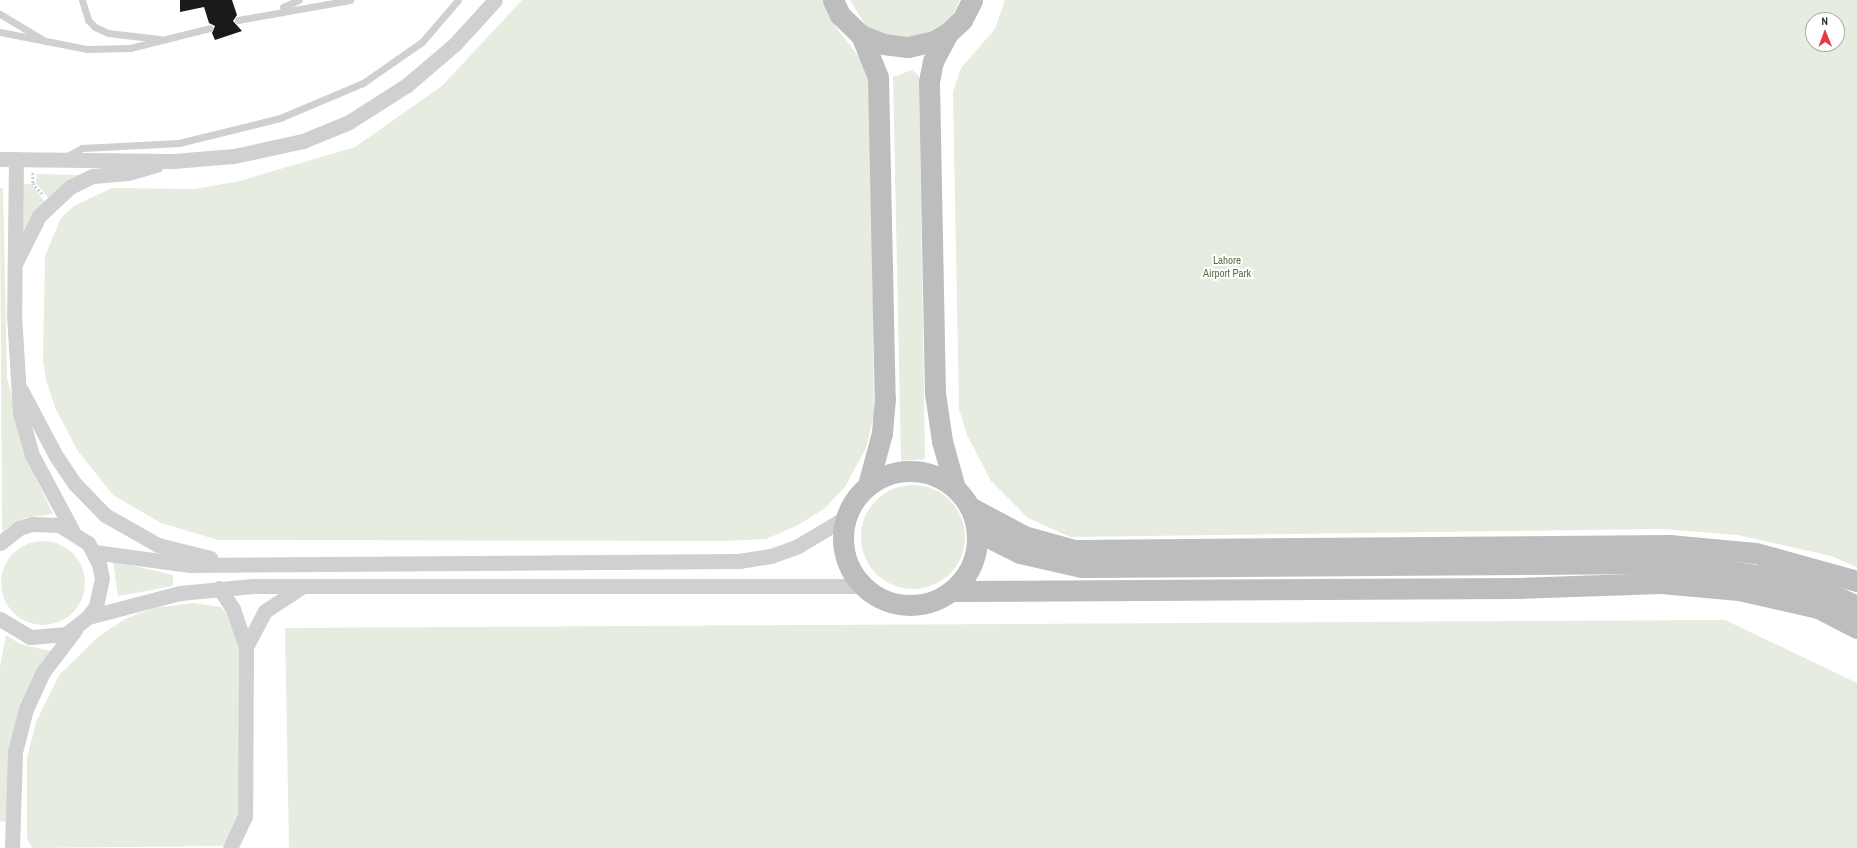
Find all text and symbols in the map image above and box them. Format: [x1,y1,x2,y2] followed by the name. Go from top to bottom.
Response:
[1805,12,1845,52] north arrow
[1821,14,1828,28] text: N
[1203,254,1251,280] park label: Lahore Airport Park

